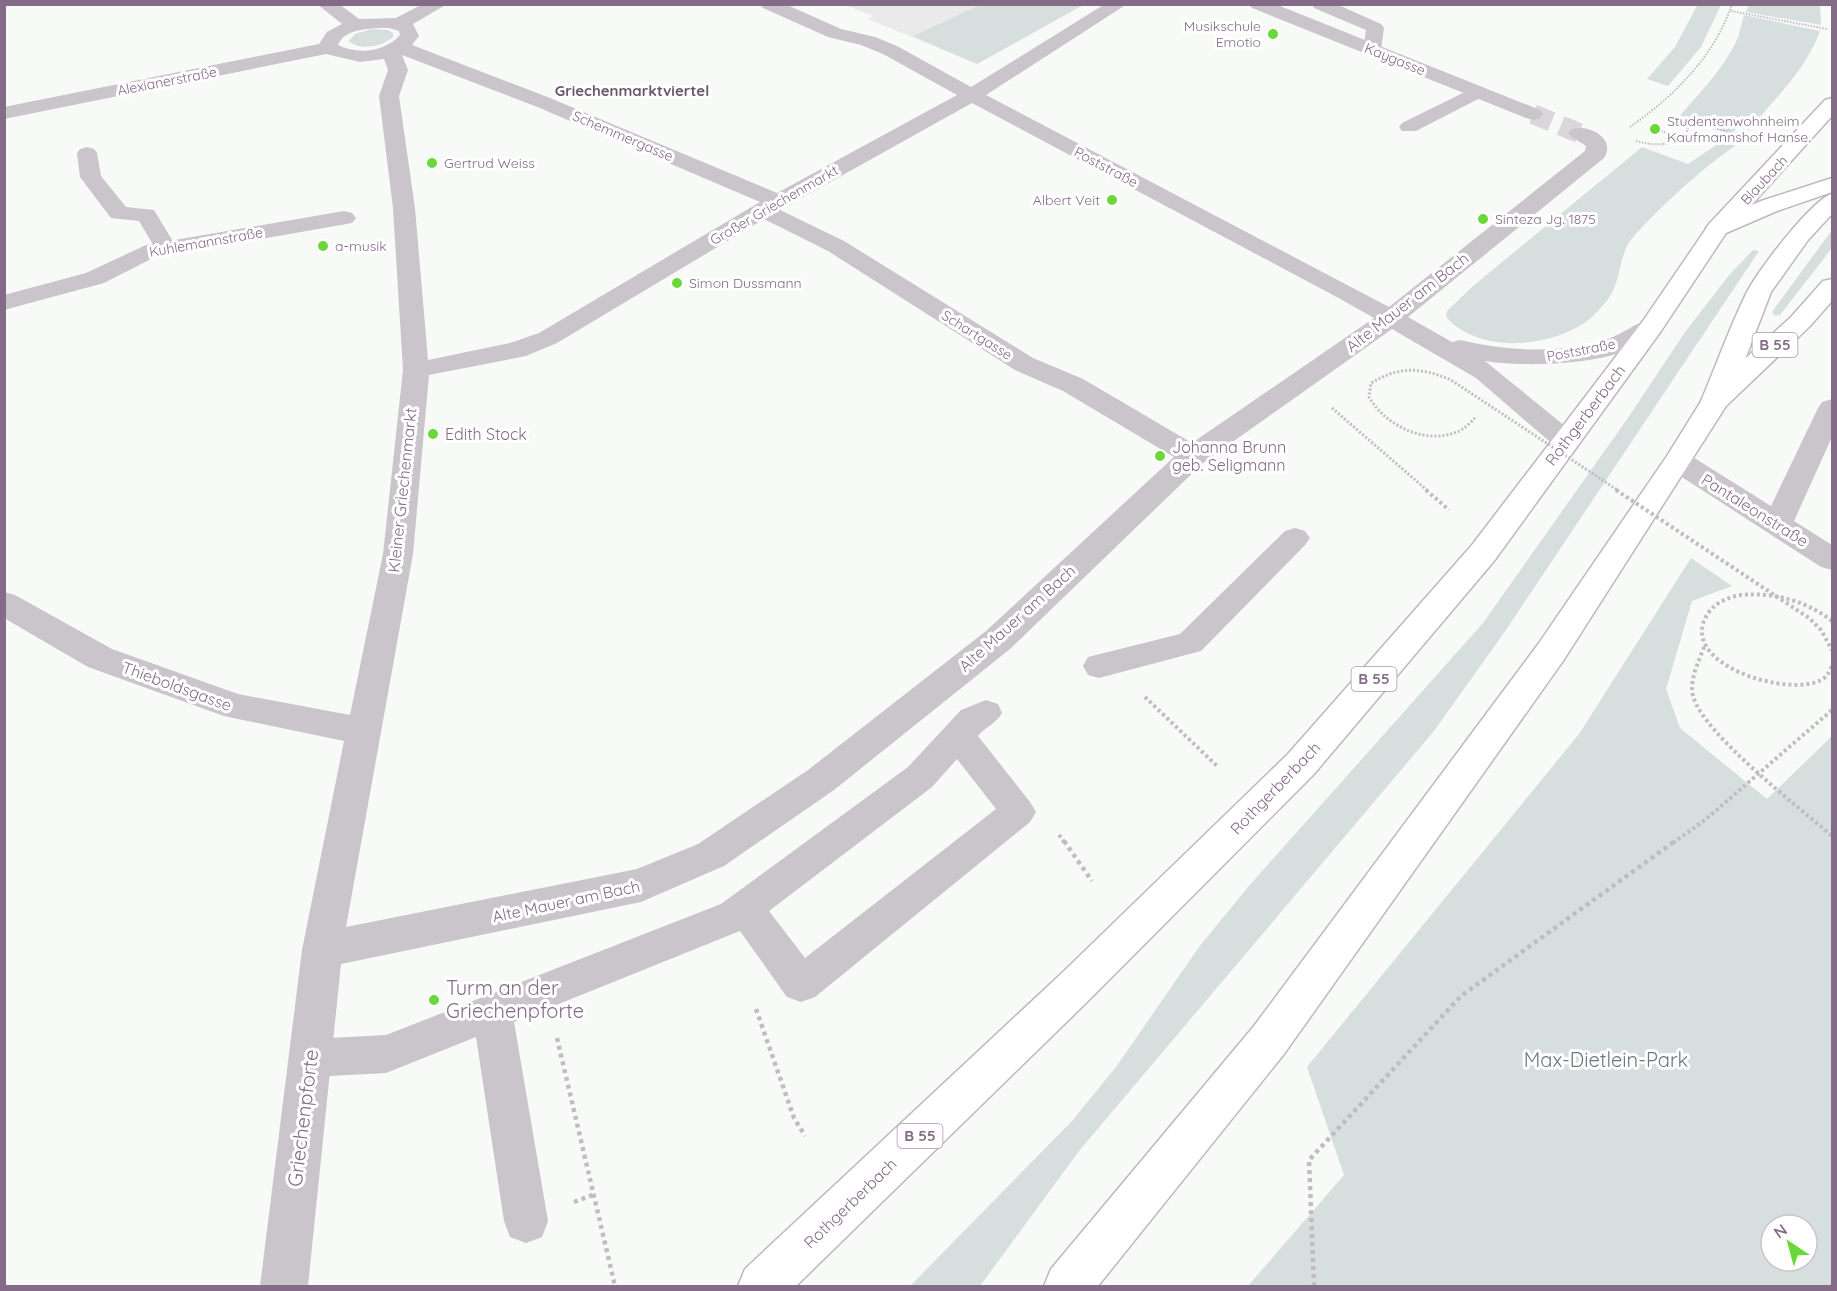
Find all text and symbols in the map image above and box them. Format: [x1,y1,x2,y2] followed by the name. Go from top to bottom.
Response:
[1184,17,1261,51] place label: Musikschule Emotio
[1266,27,1280,41] marker: Musikschule Emotio
[1362,39,1428,79] street label: Kaygasse
[116,63,218,99] street label: Alexianerstraße
[555,81,709,100] district label: Griechenmarktviertel
[570,107,676,165] street label: Schemmergasse
[1667,112,1811,146] place label: Studentenwohnheim Kaufmannshof Hanse.
[1648,122,1662,136] marker: Studentenwohnheim Kaufmannshof Hanse.
[1071,143,1141,191] street label: Poststraße
[1737,152,1791,208] street label: Blaubach
[444,154,535,172] place label: Gertrud Weiss
[425,156,439,170] marker: Gertrud Weiss
[707,161,841,249] street label: Großer Griechenmarkt
[1033,191,1100,209] place label: Albert Veit
[1105,193,1119,207] marker: Albert Veit
[1495,210,1596,228] place label: Sinteza Jg. 1875
[1476,212,1490,226] marker: Sinteza Jg. 1875
[148,223,264,261] street label: Kuhlemannstraße
[335,237,387,255] place label: a-musik
[316,239,330,253] marker: a-musik
[1342,248,1472,356] street label: Alte Mauer am Bach
[689,274,802,292] place label: Simon Dussmann
[670,276,684,290] marker: Simon Dussmann
[938,306,1016,364] street label: Schartgasse
[1752,333,1798,357] road number: B 55
[1545,335,1617,365] street label: Poststraße
[1540,361,1630,469] street label: Rothgerberbach
[383,407,421,573] street label: Kleiner Griechenmarkt
[445,424,527,444] place label: Edith Stock
[426,427,440,441] marker: Edith Stock
[1172,437,1286,475] place label: Johanna Brunn geb. Seligmann
[1153,449,1167,463] marker: Johanna Brunn geb. Seligmann
[1698,469,1812,551] street label: Pantaleonstraße
[954,560,1080,676] street label: Alte Mauer am Bach
[120,657,234,715] street label: Thieboldsgasse
[1352,667,1396,691] road number: B 55
[1226,737,1324,839] street label: Rothgerberbach
[490,876,642,926] street label: Alte Mauer am Bach
[446,975,584,1023] place label: Turm an der Griechenpforte
[427,993,441,1007] marker: Turm an der Griechenpforte
[1524,1047,1688,1072] park label: Max-Dietlein-Park
[282,1048,323,1188] street label: Griechenpforte
[898,1124,942,1148] road number: B 55
[799,1154,901,1252] street label: Rothgerberbach
[1759,1213,1819,1273] north arrow
[1770,1219,1791,1242] text: N

